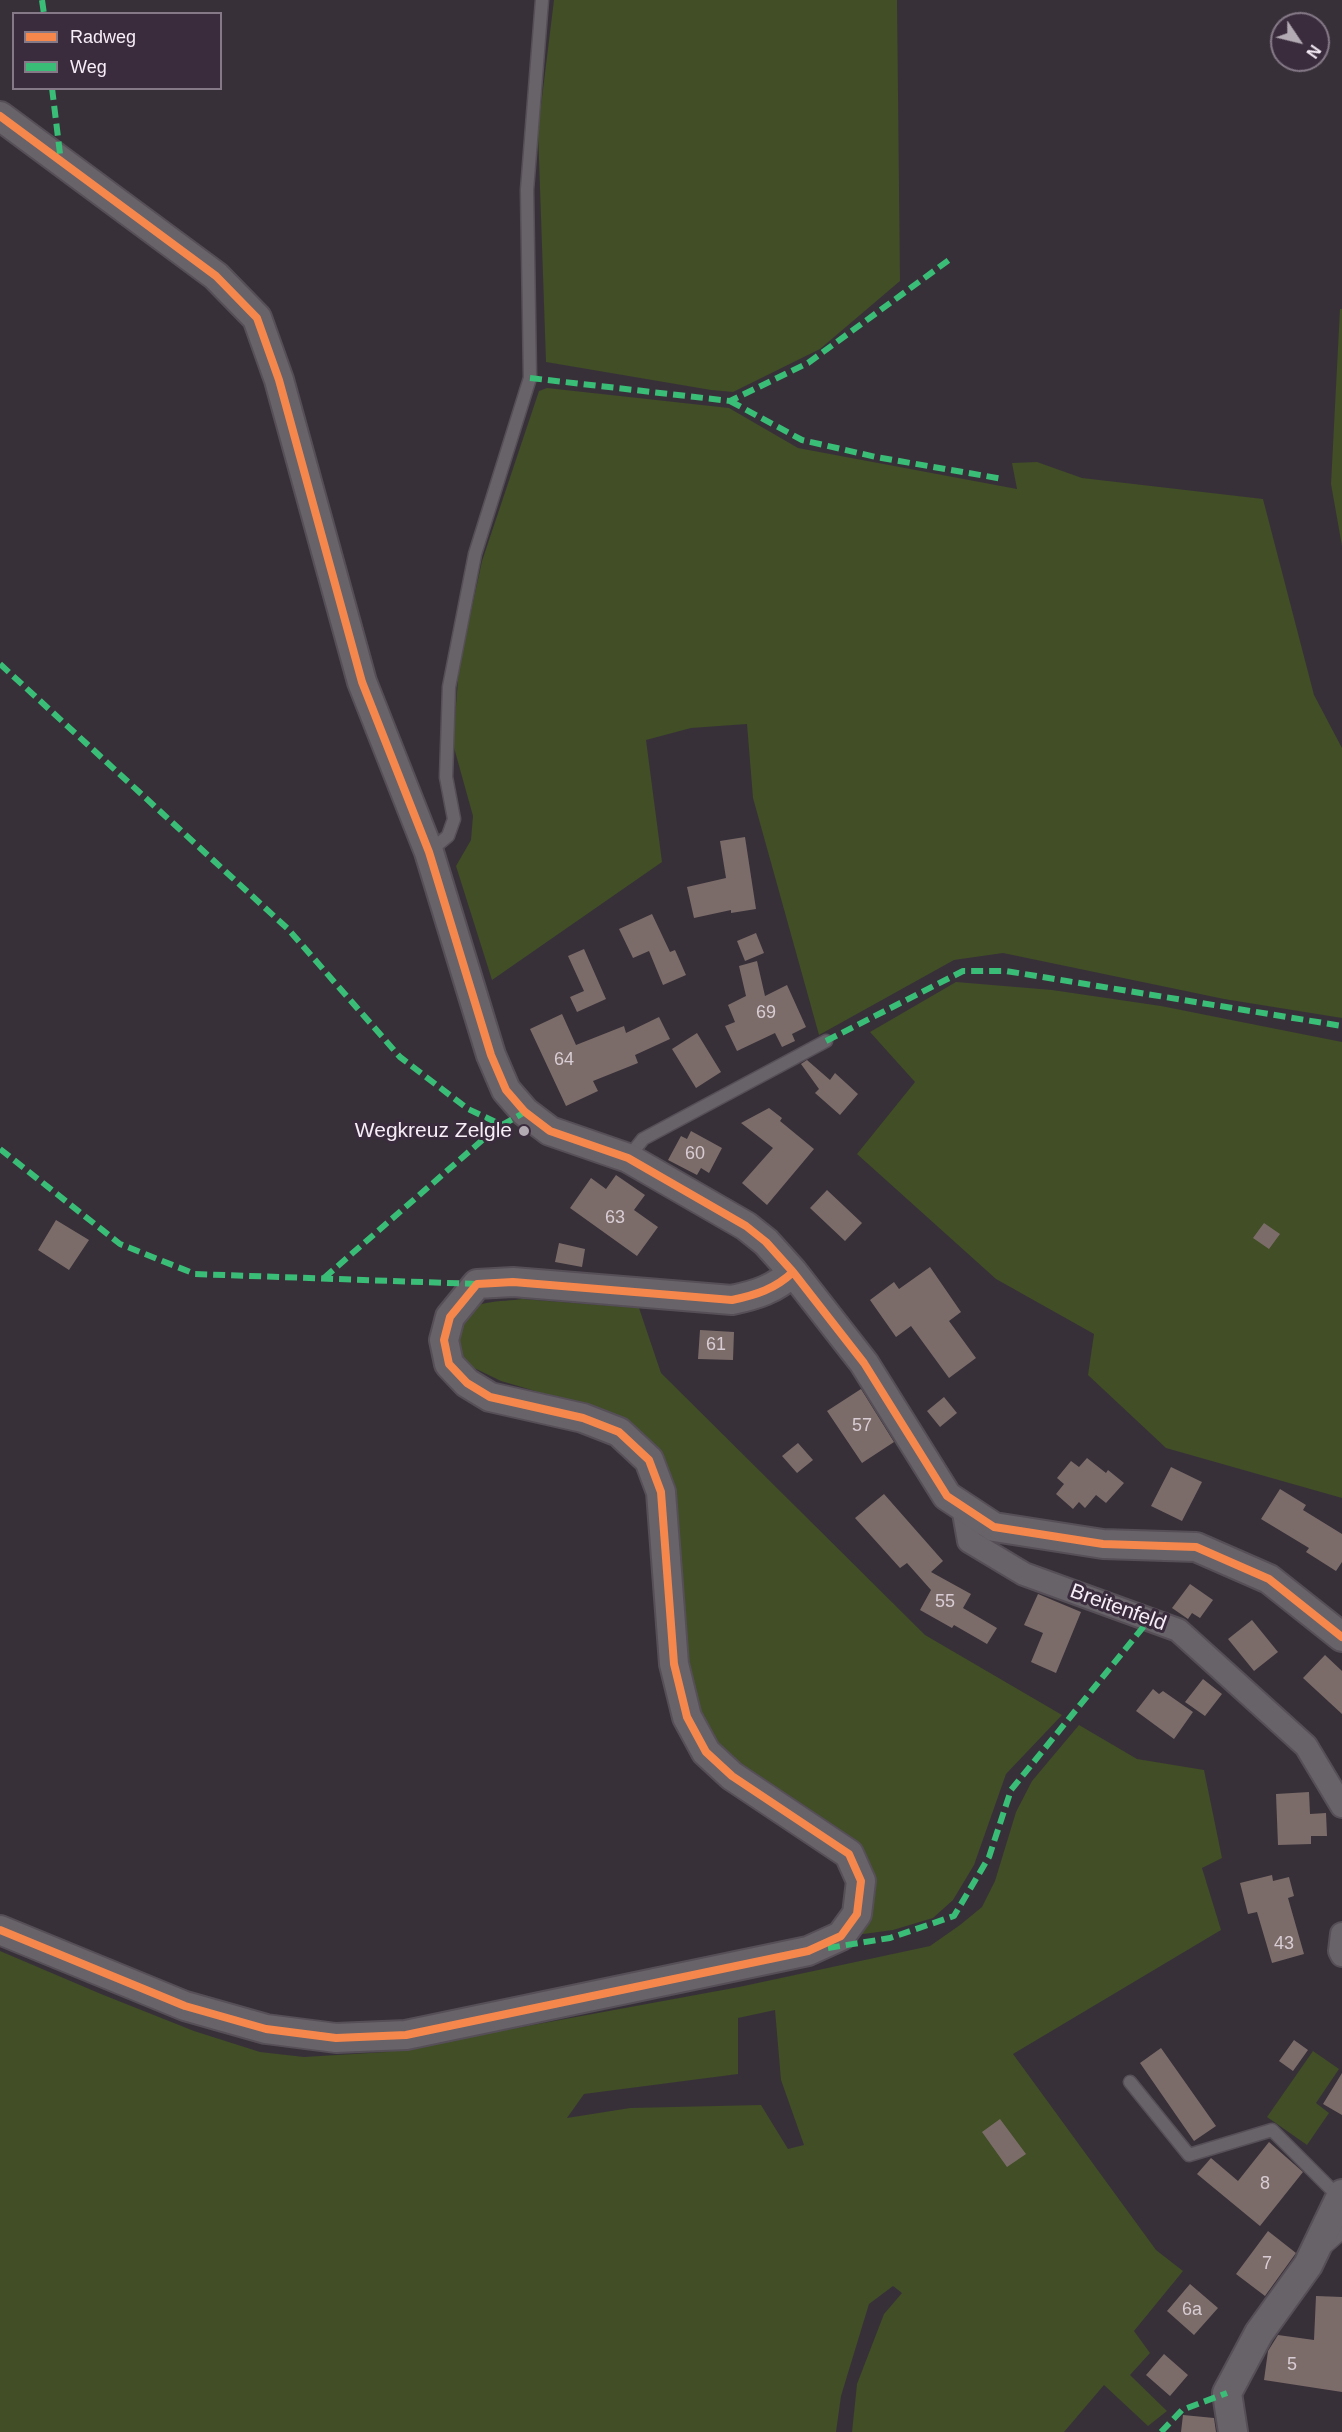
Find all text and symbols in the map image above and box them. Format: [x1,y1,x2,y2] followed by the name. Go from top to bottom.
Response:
[12,12,222,90] legend
[1270,12,1330,72] north arrow
[70,27,136,47] text: Radweg
[1303,42,1324,61] text: N
[70,57,107,77] text: Weg
[756,1002,776,1024] house number: 69
[554,1049,574,1071] house number: 64
[355,1118,512,1144] place label: Wegkreuz Zelgle
[517,1124,531,1138] marker: Wegkreuz Zelgle
[685,1143,705,1165] house number: 60
[605,1207,625,1229] house number: 63
[706,1334,726,1356] house number: 61
[852,1415,872,1437] house number: 57
[1067,1579,1169,1637] street label: Breitenfeld
[935,1591,955,1613] house number: 55
[1274,1933,1294,1955] house number: 43
[1260,2173,1270,2195] house number: 8
[1262,2253,1272,2275] house number: 7
[1182,2299,1202,2321] house number: 6a
[1287,2354,1297,2376] house number: 5

